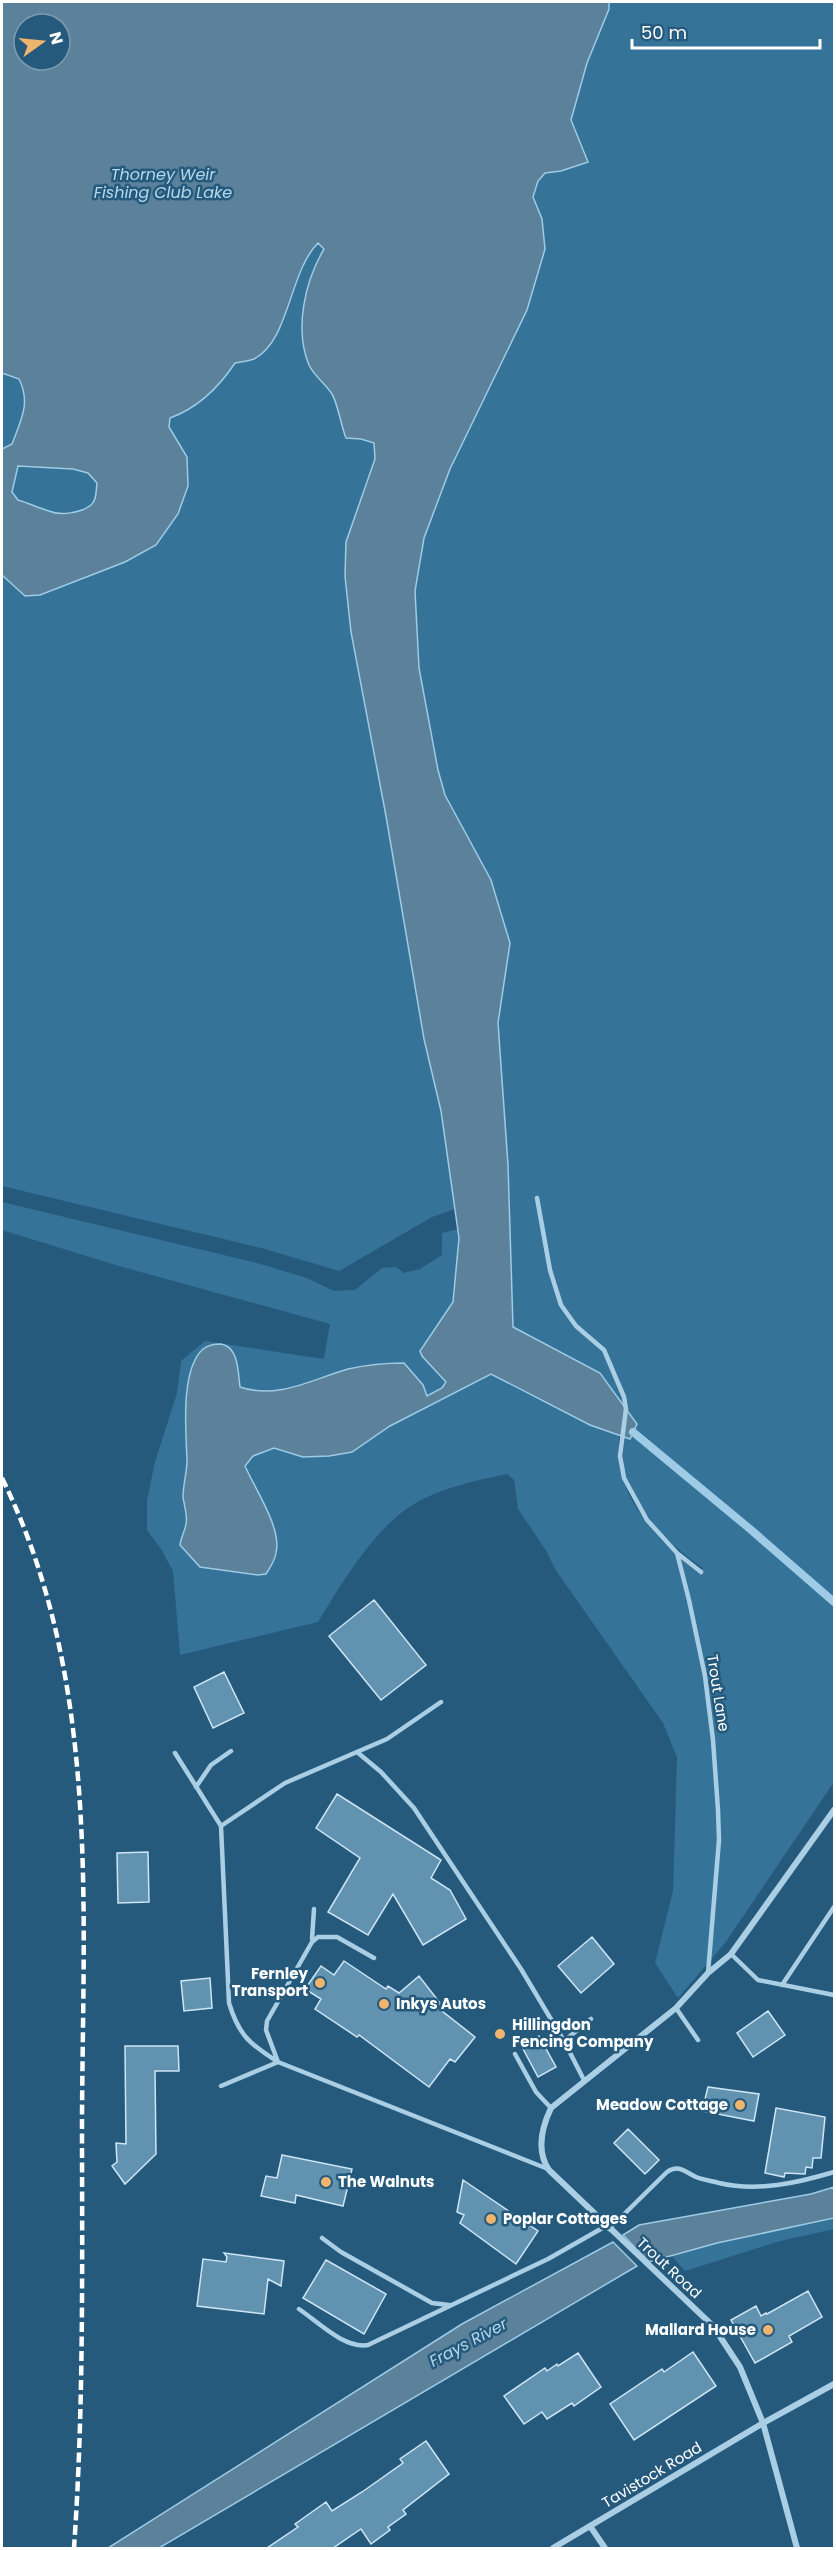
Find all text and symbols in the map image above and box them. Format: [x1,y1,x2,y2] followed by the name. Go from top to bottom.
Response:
[12,12,72,72] north arrow
[632,12,820,50] scale bar
[641,20,687,45] text: 50 m
[43,29,69,47] text: N
[94,163,232,204] water label: Thorney Weir Fishing Club Lake
[702,1653,735,1733] street label: Trout Lane
[232,1963,309,2001] place label: Fernley Transport
[313,1976,327,1990] marker: Fernley Transport
[396,1993,486,2014] place label: Inkys Autos
[377,1997,391,2011] marker: Inkys Autos
[512,2014,654,2052] place label: Hillingdon Fencing Company
[493,2027,507,2041] marker: Hillingdon Fencing Company
[596,2094,728,2115] place label: Meadow Cottage
[733,2098,747,2112] marker: Meadow Cottage
[338,2171,434,2192] place label: The Walnuts
[319,2175,333,2189] marker: The Walnuts
[503,2208,627,2229] place label: Poplar Cottages
[484,2212,498,2226] marker: Poplar Cottages
[632,2232,706,2303] street label: Trout Road
[425,2312,512,2373] water label: Frays River
[645,2319,756,2340] place label: Mallard House
[761,2323,775,2337] marker: Mallard House
[598,2436,706,2513] street label: Tavistock Road

